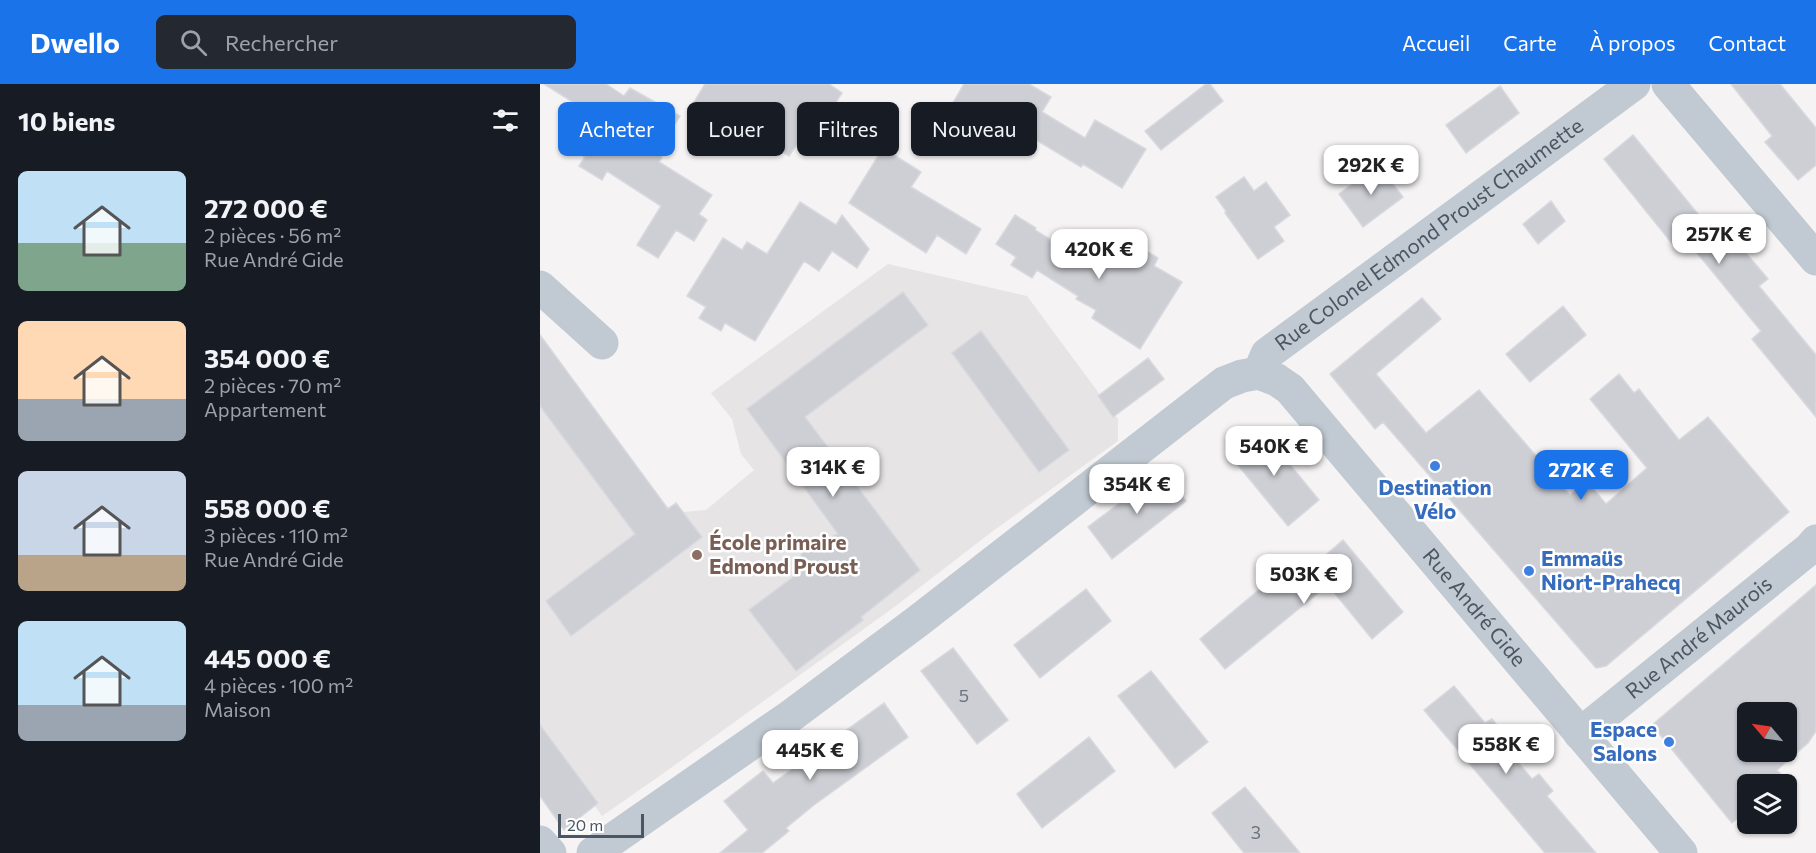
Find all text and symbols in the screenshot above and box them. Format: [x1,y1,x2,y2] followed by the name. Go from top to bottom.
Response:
[156,15,576,69] search box
[30,25,120,59] text: Dwello
[177,26,210,59] icon: search
[225,29,338,56] text: Rechercher
[1402,30,1470,55] text: Accueil
[1503,30,1557,55] text: Carte
[1590,30,1675,55] text: À propos
[1708,30,1786,55] text: Contact
[558,102,675,156] chip: Acheter
[687,102,785,156] chip: Louer
[797,102,899,156] chip: Filtres
[911,102,1037,156] chip: Nouveau
[489,104,522,137] icon: filters
[18,105,116,136] text: 10 biens
[1269,112,1587,355] street label: Rue Colonel Edmond Proust Chaumette
[1322,145,1420,196] pin: 292K €
[1338,152,1404,176] text: 292K €
[204,192,328,223] text: 272 000 €
[66,195,138,267] icon: home
[1670,214,1768,265] pin: 257K €
[1686,221,1752,245] text: 257K €
[204,223,341,247] text: 2 pièces · 56 m²
[1050,229,1148,280] pin: 420K €
[1065,236,1133,260] text: 420K €
[204,247,344,271] text: Rue André Gide
[204,342,330,373] text: 354 000 €
[66,345,138,417] icon: home
[204,373,341,397] text: 2 pièces · 70 m²
[204,397,326,421] text: Appartement
[1225,426,1323,477] pin: 540K €
[1239,433,1309,457] text: 540K €
[784,447,882,498] pin: 314K €
[1532,450,1630,501] pin: 272K €
[801,454,865,478] text: 314K €
[1548,457,1614,481] text: 272K €
[1428,459,1442,473] marker: Destination Vélo
[1088,464,1186,515] pin: 354K €
[1103,471,1171,495] text: 354K €
[1378,474,1492,523] place label: Destination Vélo
[204,492,330,523] text: 558 000 €
[66,495,138,567] icon: home
[204,523,348,547] text: 3 pièces · 110 m²
[709,529,858,578] place label: École primaire Edmond Proust
[1419,543,1532,671] street label: Rue André Gide
[1541,545,1681,594] place label: Emmaüs Niort-Prahecq
[204,547,344,571] text: Rue André Gide
[690,548,704,562] marker: École primaire Edmond Proust
[1255,554,1353,605] pin: 503K €
[1270,561,1338,585] text: 503K €
[1522,564,1536,578] marker: Emmaüs Niort-Prahecq
[1620,570,1776,703] street label: Rue André Maurois
[204,642,331,673] text: 445 000 €
[66,645,138,717] icon: home
[204,673,353,697] text: 4 pièces · 100 m²
[959,684,969,706] house number: 5
[204,697,271,721] text: Maison
[1737,702,1797,762] north arrow
[1737,702,1797,834] map controls
[1590,716,1657,765] place label: Espace Salons
[1457,724,1555,775] pin: 558K €
[761,730,859,781] pin: 445K €
[1472,731,1540,755] text: 558K €
[1662,735,1676,749] marker: Espace Salons
[776,737,844,761] text: 445K €
[1737,774,1797,834] button: layers
[558,811,644,838] scale bar
[567,815,603,834] text: 20 m
[1251,821,1261,843] house number: 3

